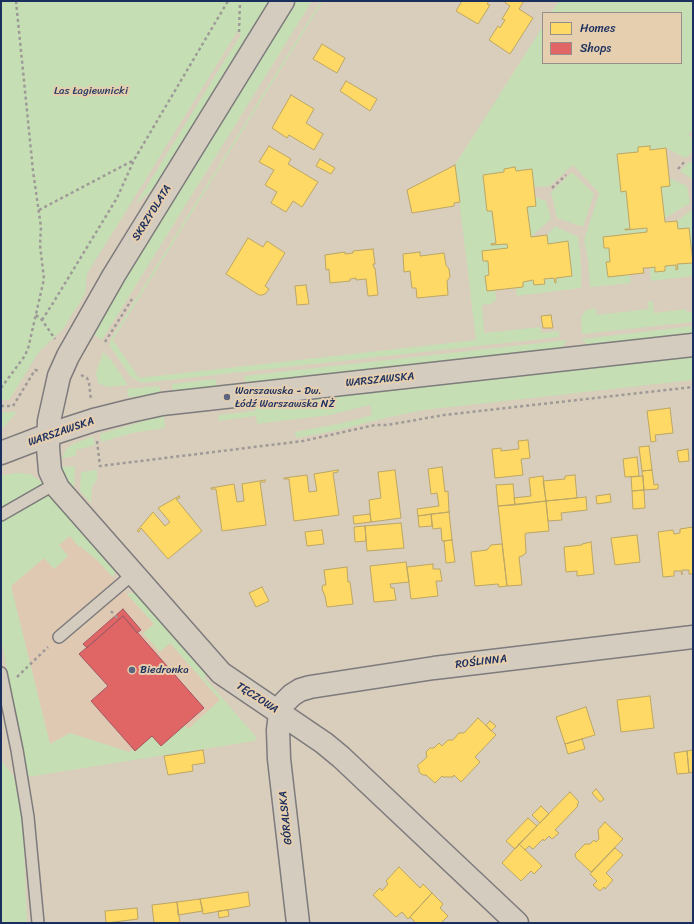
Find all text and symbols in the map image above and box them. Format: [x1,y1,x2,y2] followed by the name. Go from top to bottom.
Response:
[542,12,682,64] legend
[580,17,616,39] text: Homes
[580,37,611,59] text: Shops
[54,84,128,98] park label: Las Łagiewnicki
[130,183,174,243] street label: SKRZYDLATA
[345,370,415,390] street label: WARSZAWSKA
[235,384,335,410] place label: Warszawska - Dw. Łódź Warszawska NŻ
[222,392,232,402] marker: Warszawska - Dw. Łódź Warszawska NŻ
[26,415,96,449] street label: WARSZAWSKA
[455,652,507,672] street label: ROŚLINNA
[140,663,189,677] place label: Biedronka
[127,665,137,675] marker: Biedronka
[234,680,280,716] street label: TĘCZOWA
[277,791,295,845] street label: GÓRALSKA

